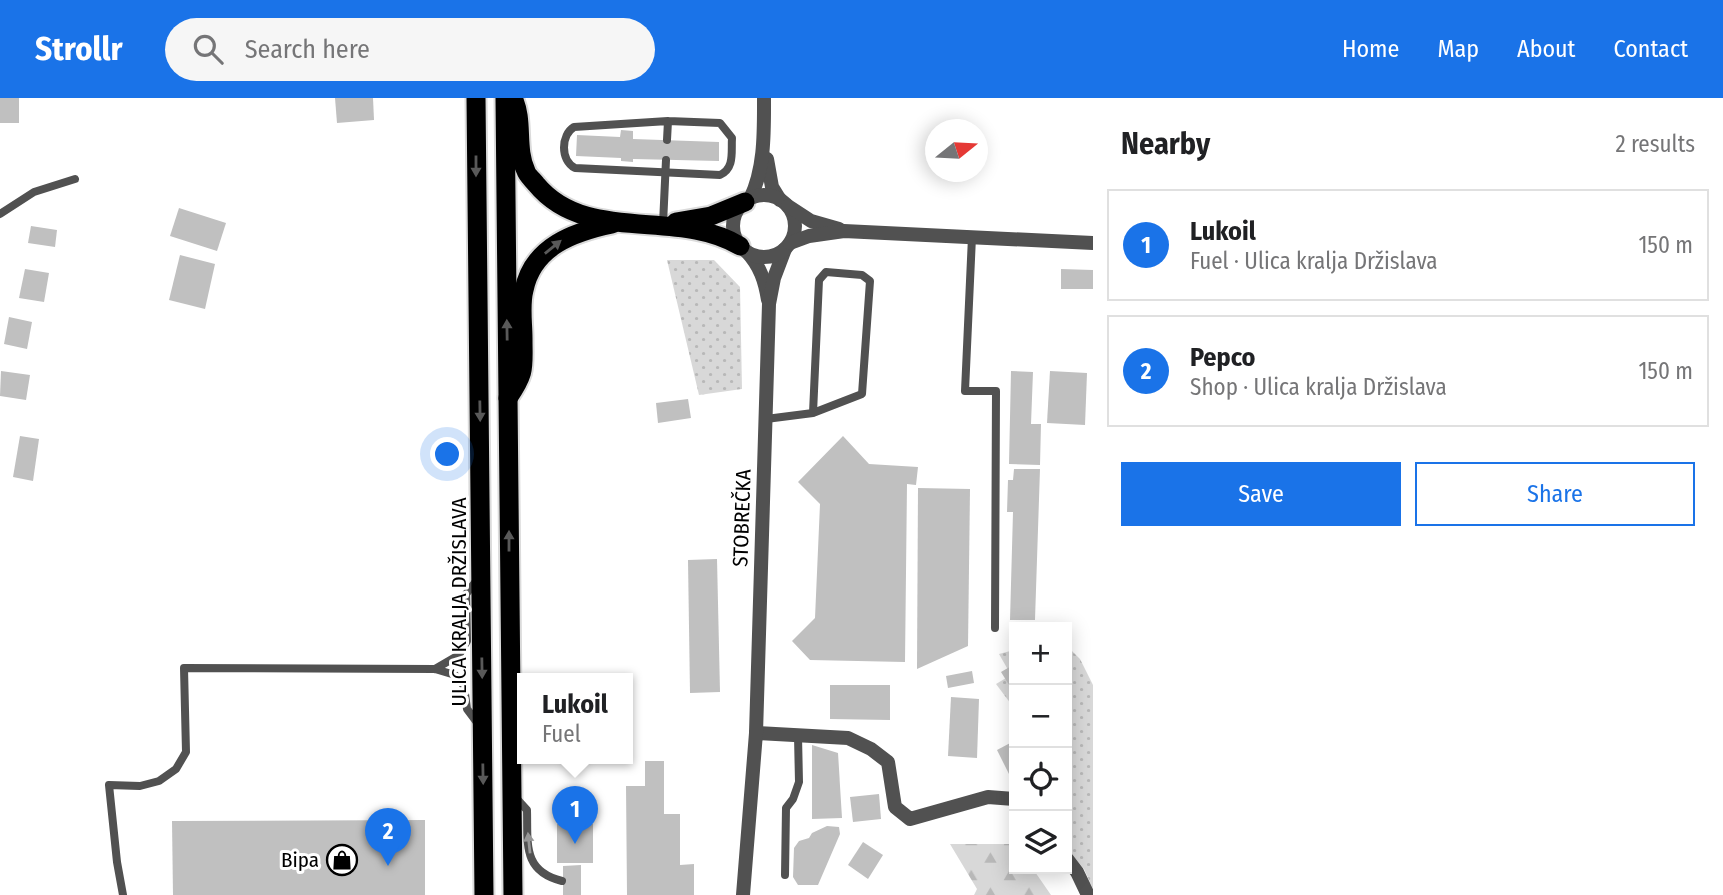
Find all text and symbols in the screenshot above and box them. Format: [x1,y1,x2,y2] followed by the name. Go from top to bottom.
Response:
[165,18,655,81] search box
[35,29,123,69] text: Strollr
[189,30,227,68] icon: search
[245,34,370,65] text: Search here
[1342,35,1399,63] text: Home
[1437,35,1479,63] text: Map
[1517,35,1575,63] text: About
[1613,35,1688,63] text: Contact
[925,119,988,182] north arrow
[1121,126,1210,162] text: Nearby
[1615,130,1695,158] text: 2 results
[470,155,482,177] one-way arrow
[1190,216,1256,247] text: Lukoil
[1141,231,1151,259] text: 1
[1638,231,1693,259] text: 150 m
[543,239,561,254] one-way arrow
[1190,247,1438,275] text: Fuel · Ulica kralja Držislava
[501,319,513,341] one-way arrow
[1190,342,1255,373] text: Pepco
[1141,357,1151,385] text: 2
[1638,357,1693,385] text: 150 m
[1190,373,1447,401] text: Shop · Ulica kralja Držislava
[474,401,486,423] one-way arrow
[430,437,464,471] your location
[1121,462,1401,526] button: Save
[1415,462,1695,526] button: Share
[727,469,757,567] street label: STOBREČKA
[446,498,472,706] street label: ULICA KRALJA DRŽISLAVA
[503,530,515,552] one-way arrow
[1009,622,1072,874] map controls
[1009,622,1072,685] button: +
[476,657,488,679] one-way arrow
[517,673,633,764] popup
[1009,685,1072,748] button: −
[542,689,608,720] text: Lukoil
[542,720,581,748] text: Fuel
[1009,748,1072,811] button: locate
[477,764,489,786] one-way arrow
[552,786,598,844] pin: 1
[365,808,411,866] pin: 2
[1009,811,1072,874] button: layers
[523,832,534,854] one-way arrow
[325,843,359,877] shop icon: Bipa
[281,847,319,873] place label: Bipa

